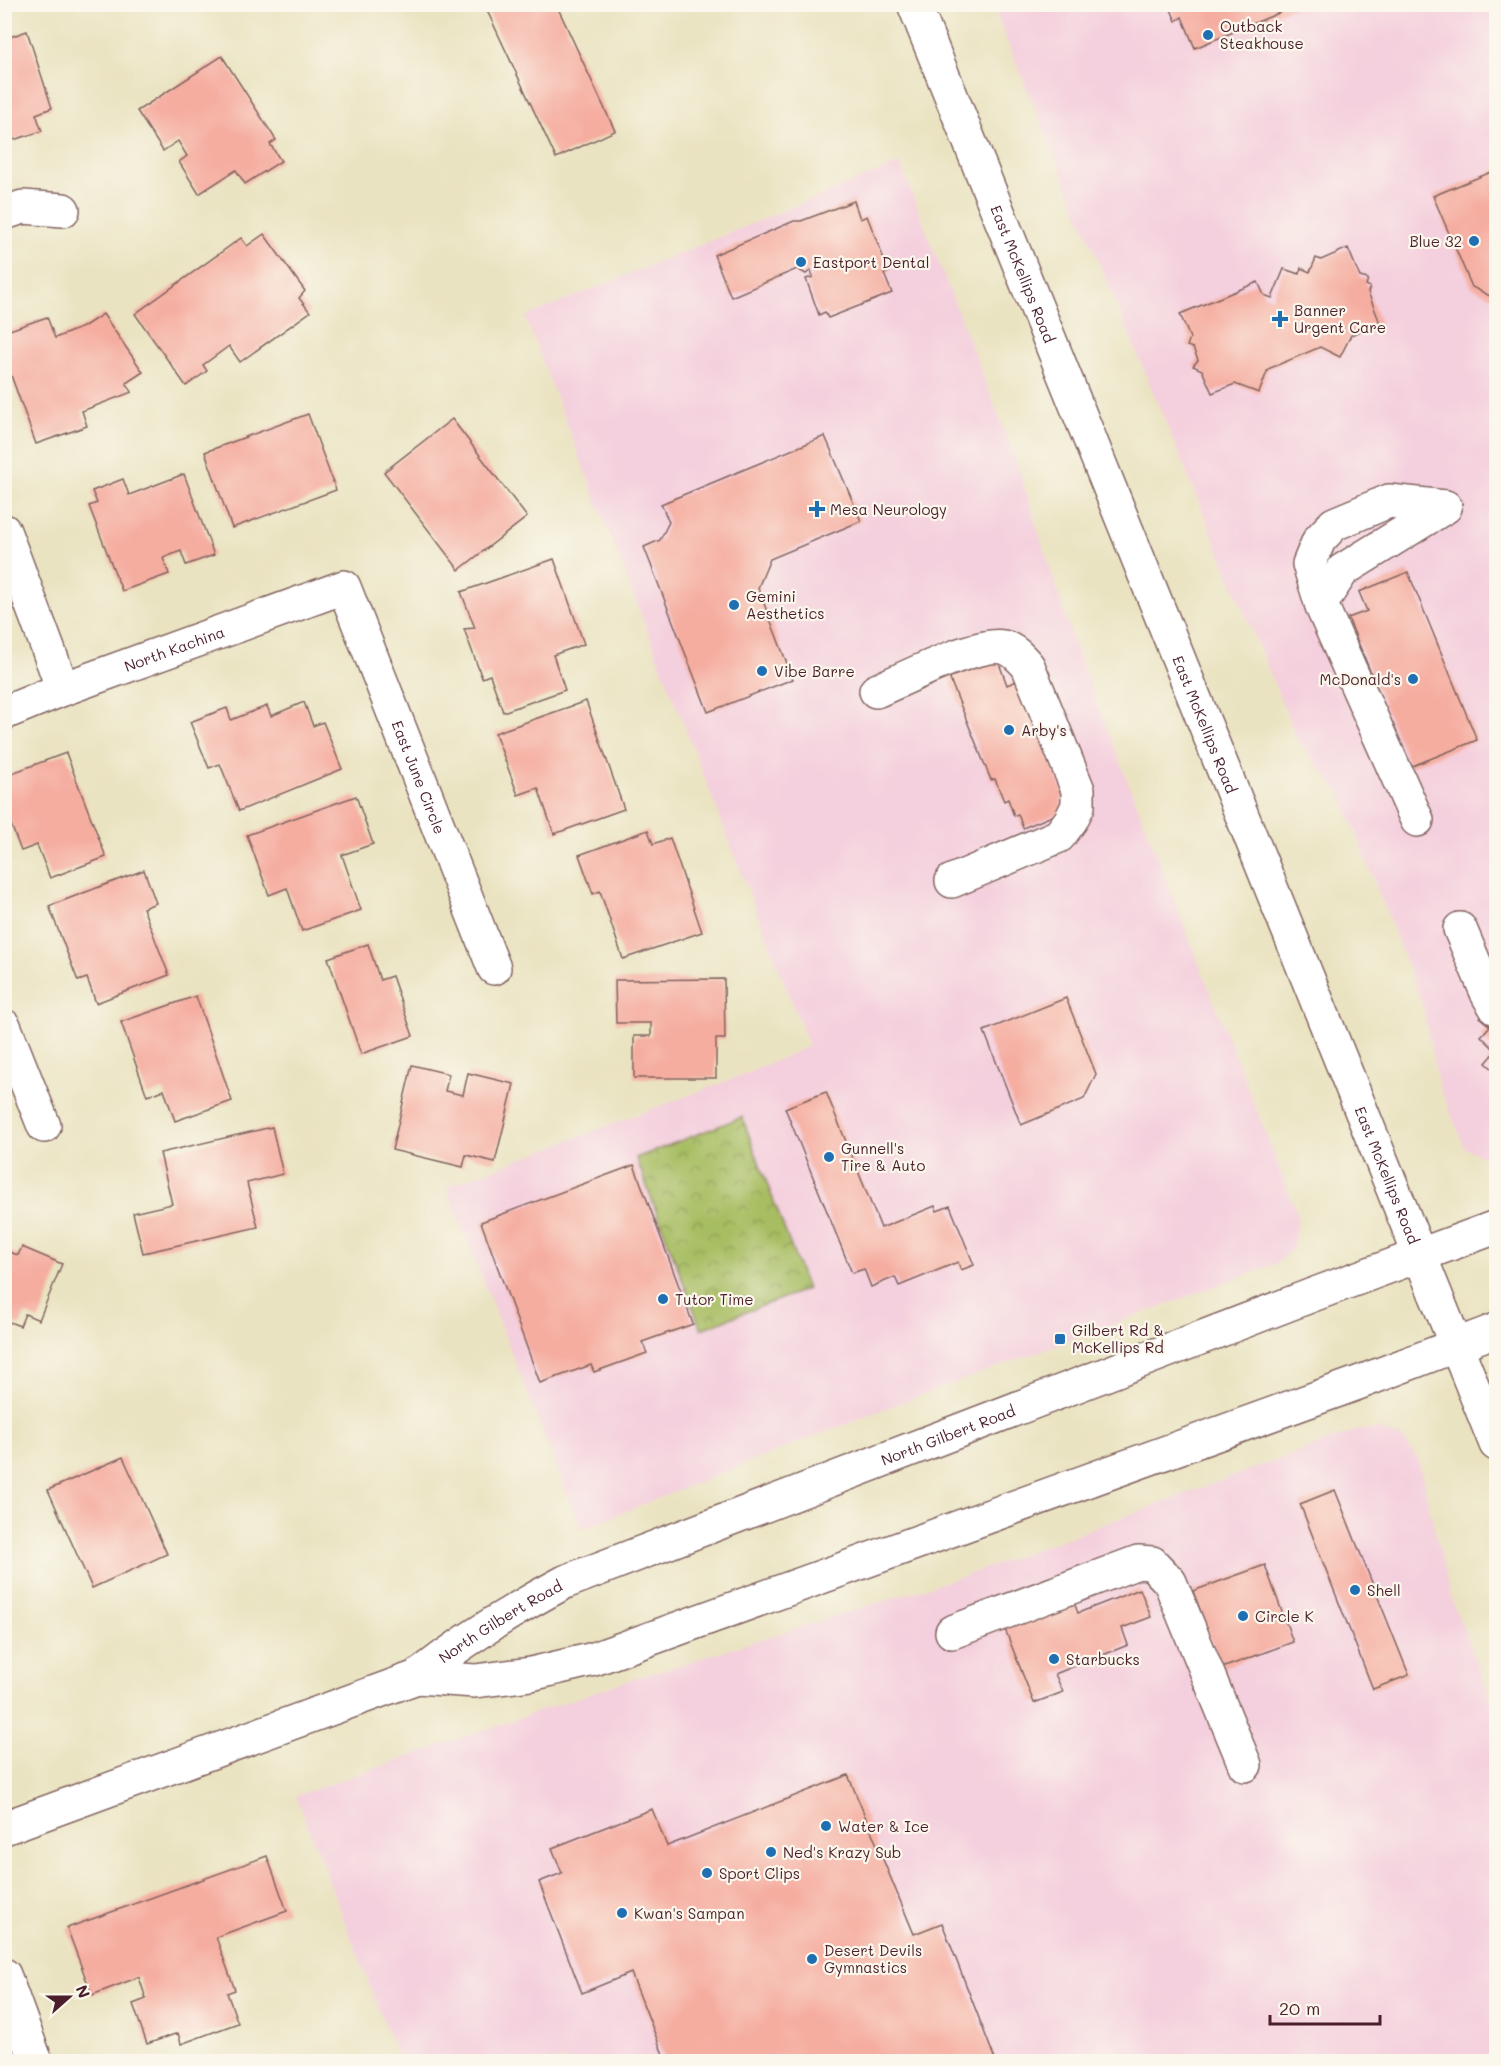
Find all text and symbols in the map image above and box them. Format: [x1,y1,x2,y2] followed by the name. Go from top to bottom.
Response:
[1220,16,1304,53] place label: Outback Steakhouse
[1201,28,1215,42] marker: Outback Steakhouse
[986,202,1060,346] street label: East McKellips Road
[1409,231,1462,251] place label: Blue 32
[1467,234,1481,248] marker: Blue 32
[813,252,930,272] place label: Eastport Dental
[794,255,808,269] marker: Eastport Dental
[1294,300,1386,337] place label: Banner Urgent Care
[1271,310,1289,328] marker: Banner Urgent Care
[830,499,947,519] place label: Mesa Neurology
[808,500,826,518] marker: Mesa Neurology
[746,586,825,623] place label: Gemini Aesthetics
[727,598,741,612] marker: Gemini Aesthetics
[121,621,227,676] street label: North Kachina
[1168,653,1242,796] street label: East McKellips Road
[774,661,855,681] place label: Vibe Barre
[755,664,769,678] marker: Vibe Barre
[1319,669,1401,689] place label: McDonald's
[1406,672,1420,686] marker: McDonald's
[388,718,450,837] street label: East June Circle
[1021,720,1067,740] place label: Arby's
[1002,723,1016,737] marker: Arby's
[1350,1103,1424,1247] street label: East McKellips Road
[841,1138,925,1175] place label: Gunnell's Tire & Auto
[822,1150,836,1164] marker: Gunnell's Tire & Auto
[675,1289,754,1309] place label: Tutor Time
[656,1292,670,1306] marker: Tutor Time
[1072,1320,1164,1357] place label: Gilbert Rd & McKellips Rd
[1053,1332,1067,1346] marker: Gilbert Rd & McKellips Rd
[878,1400,1018,1470] street label: North Gilbert Road
[434,1575,565,1667] street label: North Gilbert Road
[1367,1580,1401,1600] place label: Shell
[1348,1583,1362,1597] marker: Shell
[1255,1606,1314,1626] place label: Circle K
[1236,1609,1250,1623] marker: Circle K
[1066,1649,1140,1669] place label: Starbucks
[1047,1652,1061,1666] marker: Starbucks
[838,1816,929,1836] place label: Water & Ice
[819,1819,833,1833] marker: Water & Ice
[783,1842,901,1862] place label: Ned's Krazy Sub
[764,1845,778,1859] marker: Ned's Krazy Sub
[719,1863,800,1883] place label: Sport Clips
[700,1866,714,1880] marker: Sport Clips
[634,1903,744,1923] place label: Kwan's Sampan
[615,1906,629,1920] marker: Kwan's Sampan
[824,1940,922,1977] place label: Desert Devils Gymnastics
[805,1952,819,1966] marker: Desert Devils Gymnastics
[39,1967,99,2027] north arrow
[71,1982,95,2001] text: N
[1270,1988,1380,2026] scale bar
[1279,1996,1320,2020] text: 20 m

